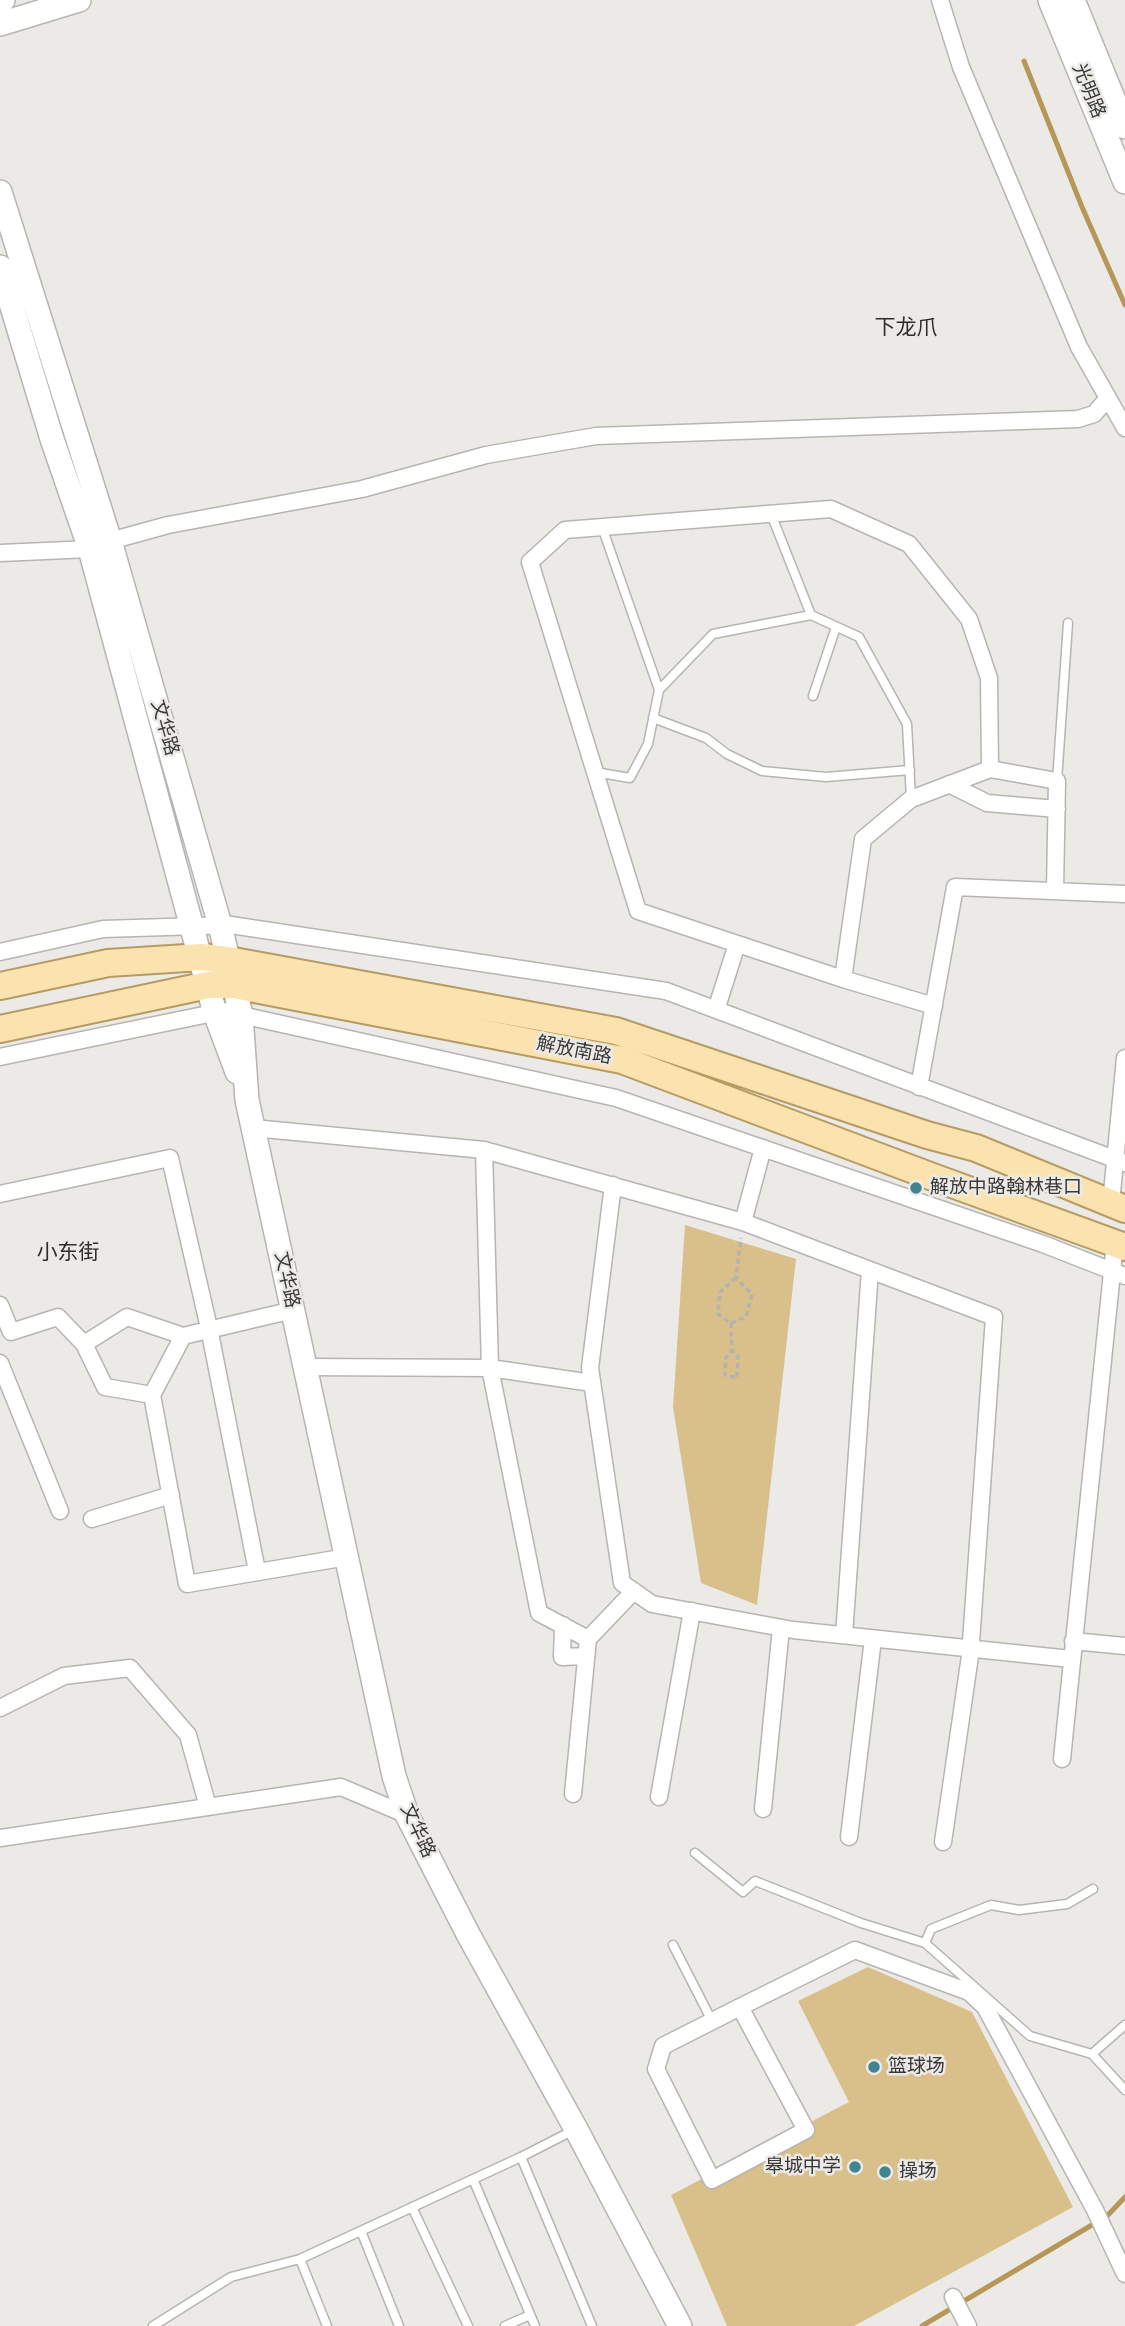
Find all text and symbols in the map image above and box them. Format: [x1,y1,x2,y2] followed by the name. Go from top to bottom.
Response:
[1067,60,1109,122] street label: 光明路
[875,316,937,342] district label: 下龙爪
[145,697,183,759] street label: 文华路
[535,1033,613,1069] street label: 解放南路
[930,1177,1082,1199] place label: 解放中路翰林巷口
[908,1180,924,1196] marker: 解放中路翰林巷口
[37,1241,99,1267] district label: 小东街
[269,1250,303,1310] street label: 文华路
[395,1800,439,1862] street label: 文华路
[888,2056,945,2078] place label: 篮球场
[866,2059,882,2075] marker: 篮球场
[765,2156,841,2178] place label: 皋城中学
[847,2159,863,2175] marker: 皋城中学
[899,2161,937,2183] place label: 操场
[877,2164,893,2180] marker: 操场

